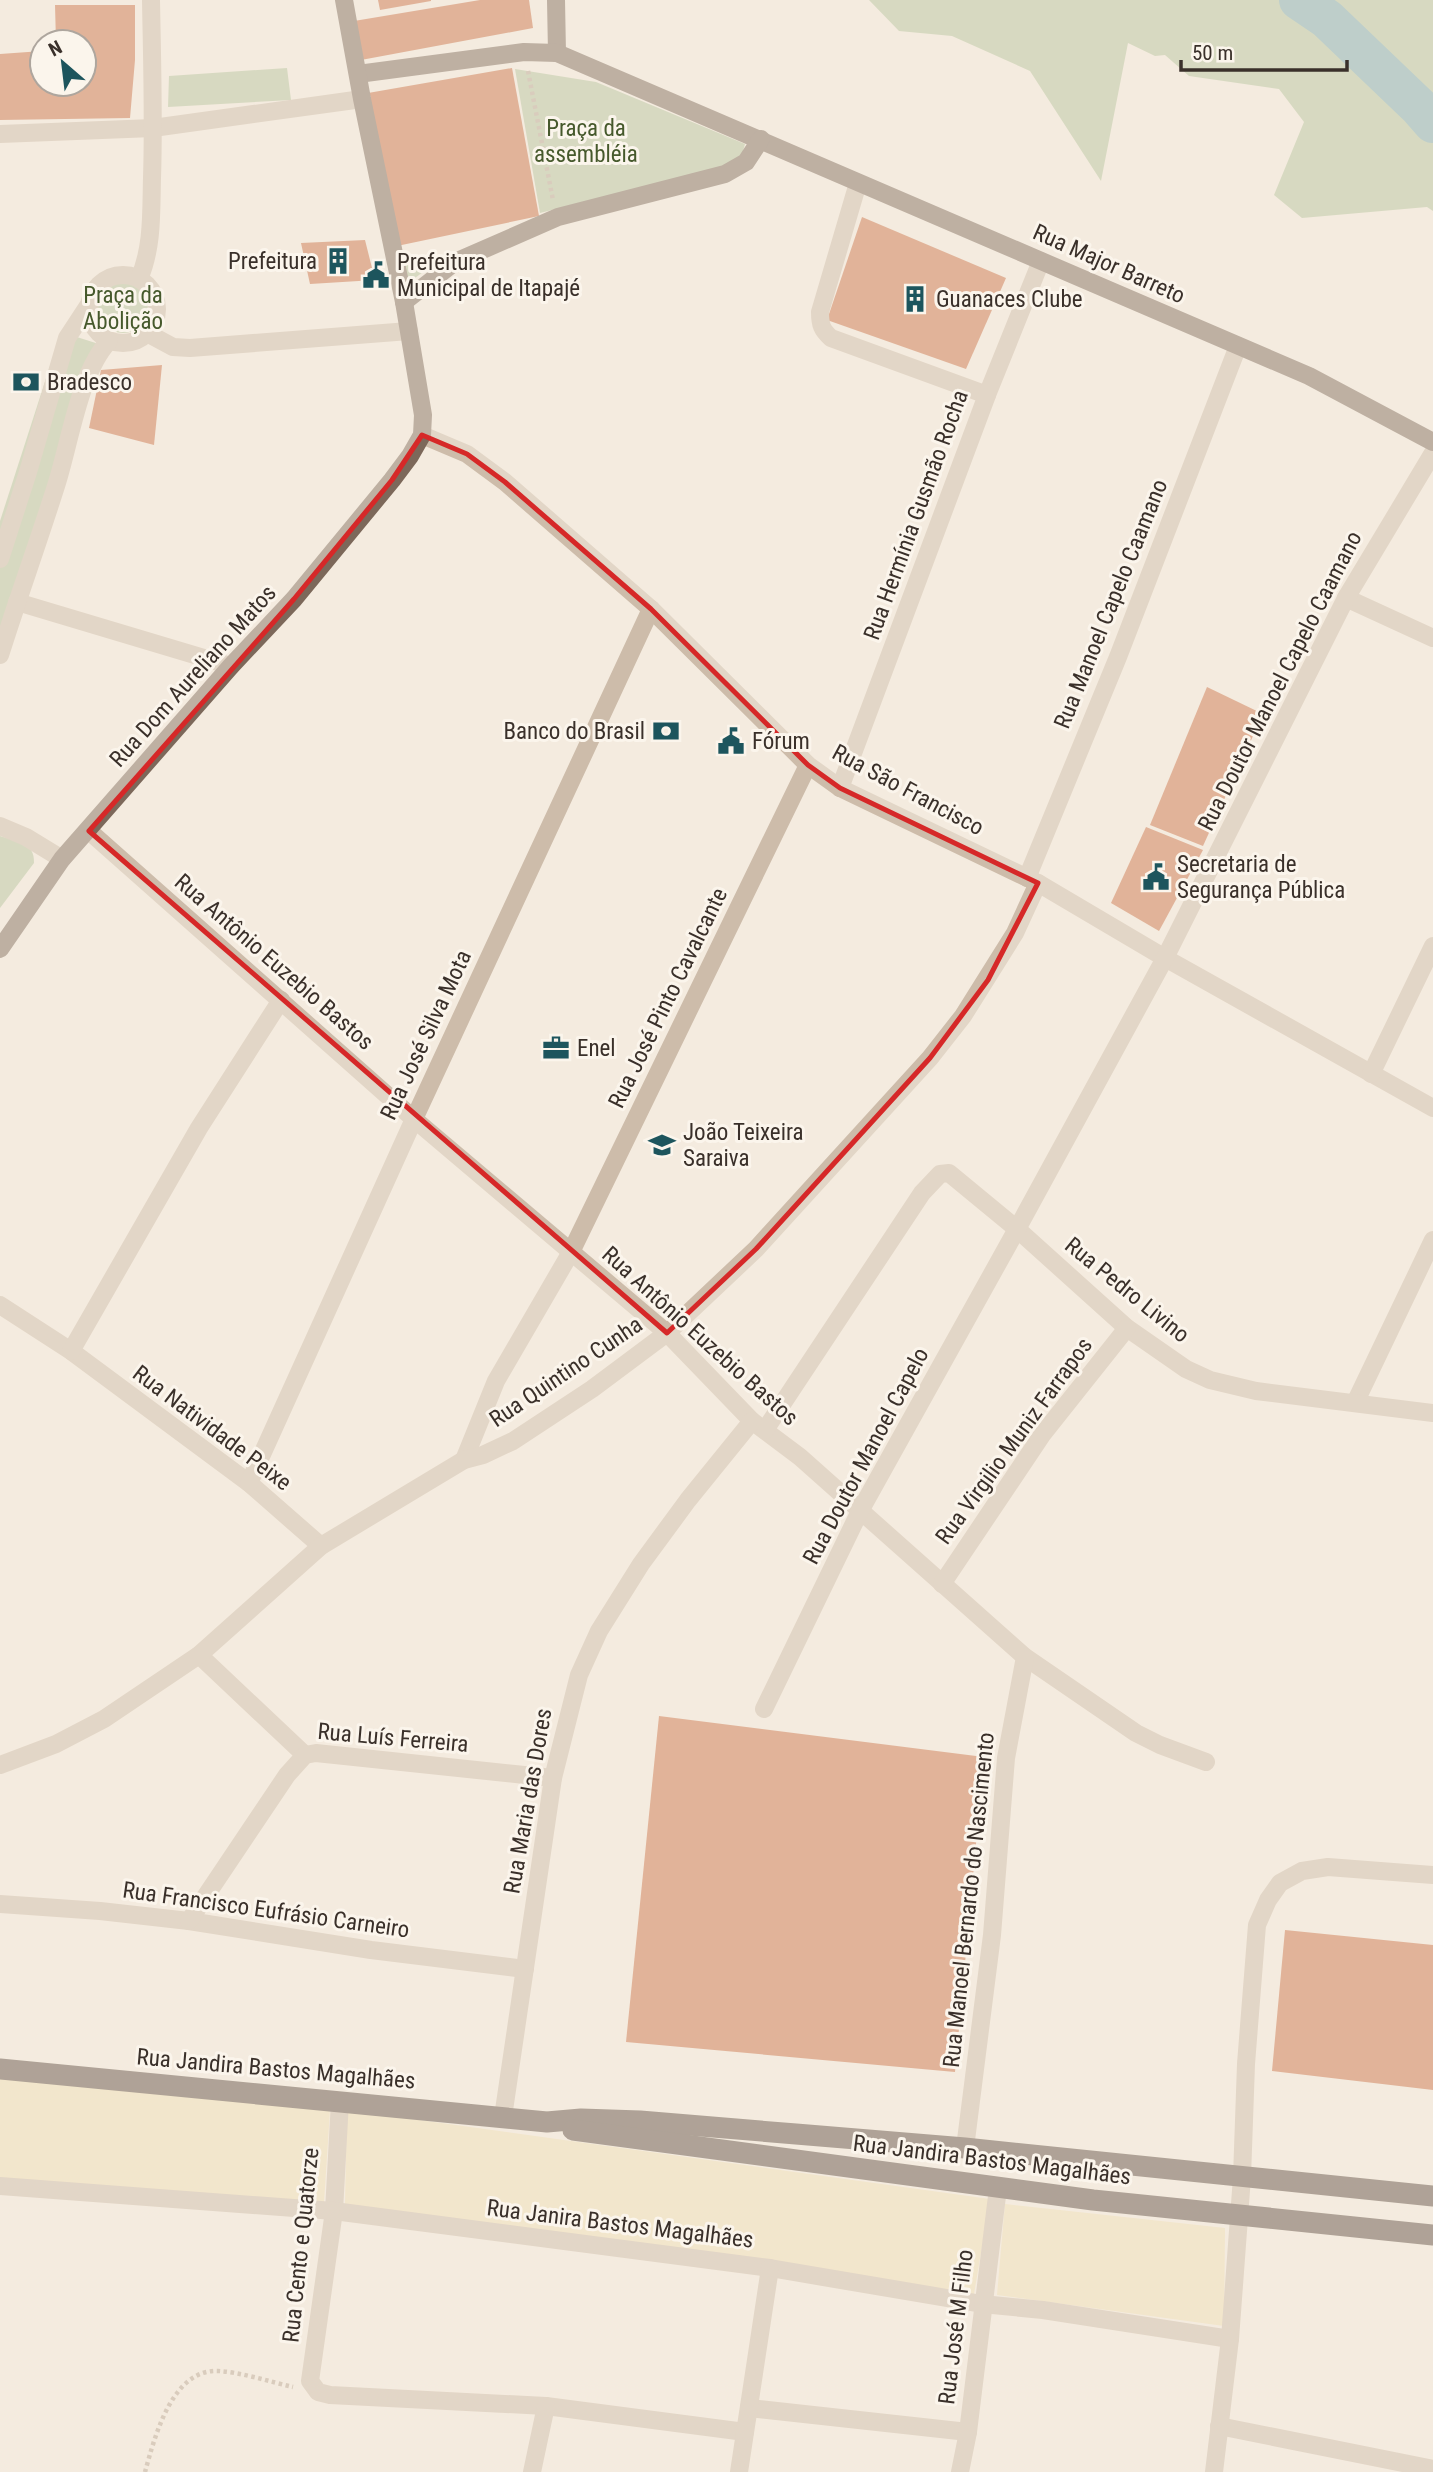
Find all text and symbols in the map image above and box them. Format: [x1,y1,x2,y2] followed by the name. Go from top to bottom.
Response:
[28,28,98,98] north arrow
[1181,28,1347,72] scale bar
[45,36,66,61] text: N
[1192,41,1233,65] text: 50 m
[534,115,638,168] park label: Praça da assembléia
[1029,218,1189,310] street label: Rua Major Barreto
[323,246,353,276] building icon: Prefeitura
[228,248,317,275] place label: Prefeitura
[397,249,580,302] place label: Prefeitura Municipal de Itapajé
[361,260,391,290] public building icon: Prefeitura Municipal de Itapajé
[83,282,163,335] park label: Praça da Abolição
[900,284,930,314] building icon: Guanaces Clube
[936,286,1083,313] place label: Guanaces Clube
[11,367,41,397] bank icon: Bradesco
[47,369,132,396] place label: Bradesco
[858,386,974,644] street label: Rua Hermínia Gusmão Rocha
[1049,475,1173,733] street label: Rua Manoel Capelo Caamano
[1192,527,1368,835] street label: Rua Doutor Manoel Capelo Caamano
[104,580,282,772] street label: Rua Dom Aureliano Matos
[651,716,681,746] bank icon: Banco do Brasil
[503,718,645,745] place label: Banco do Brasil
[716,726,746,756] public building icon: Fórum
[752,728,810,755] place label: Fórum
[828,739,988,841] street label: Rua São Francisco
[1177,851,1345,904] place label: Secretaria de Segurança Pública
[1141,862,1171,892] public building icon: Secretaria de Segurança Pública
[169,868,379,1056] street label: Rua Antônio Euzebio Bastos
[603,883,733,1113] street label: Rua José Pinto Cavalcante
[375,946,477,1124] street label: Rua José Silva Mota
[541,1033,571,1063] office icon: Enel
[577,1035,616,1062] place label: Enel
[683,1119,803,1172] place label: João Teixeira Saraiva
[647,1130,677,1160] school or university icon: João Teixeira Saraiva
[1059,1232,1195,1348] street label: Rua Pedro Livino
[596,1241,804,1431] street label: Rua Antônio Euzebio Bastos
[484,1311,648,1433] street label: Rua Quintino Cunha
[930,1333,1098,1549] street label: Rua Virgilio Muniz Farrapos
[797,1343,935,1569] street label: Rua Doutor Manoel Capelo
[127,1360,297,1496] street label: Rua Natividade Peixe
[498,1706,558,1896] street label: Rua Maria das Dores
[316,1718,470,1758] street label: Rua Luís Ferreira
[938,1731,1000,2069] street label: Rua Manoel Bernardo do Nascimento
[121,1876,411,1944] street label: Rua Francisco Eufrásio Carneiro
[135,2043,417,2095] street label: Rua Jandira Bastos Magalhães
[851,2130,1133,2190] street label: Rua Jandira Bastos Magalhães
[277,2146,325,2344] street label: Rua Cento e Quatorze
[485,2194,755,2254] street label: Rua Janira Bastos Magalhães
[933,2248,979,2406] street label: Rua José M Filho

